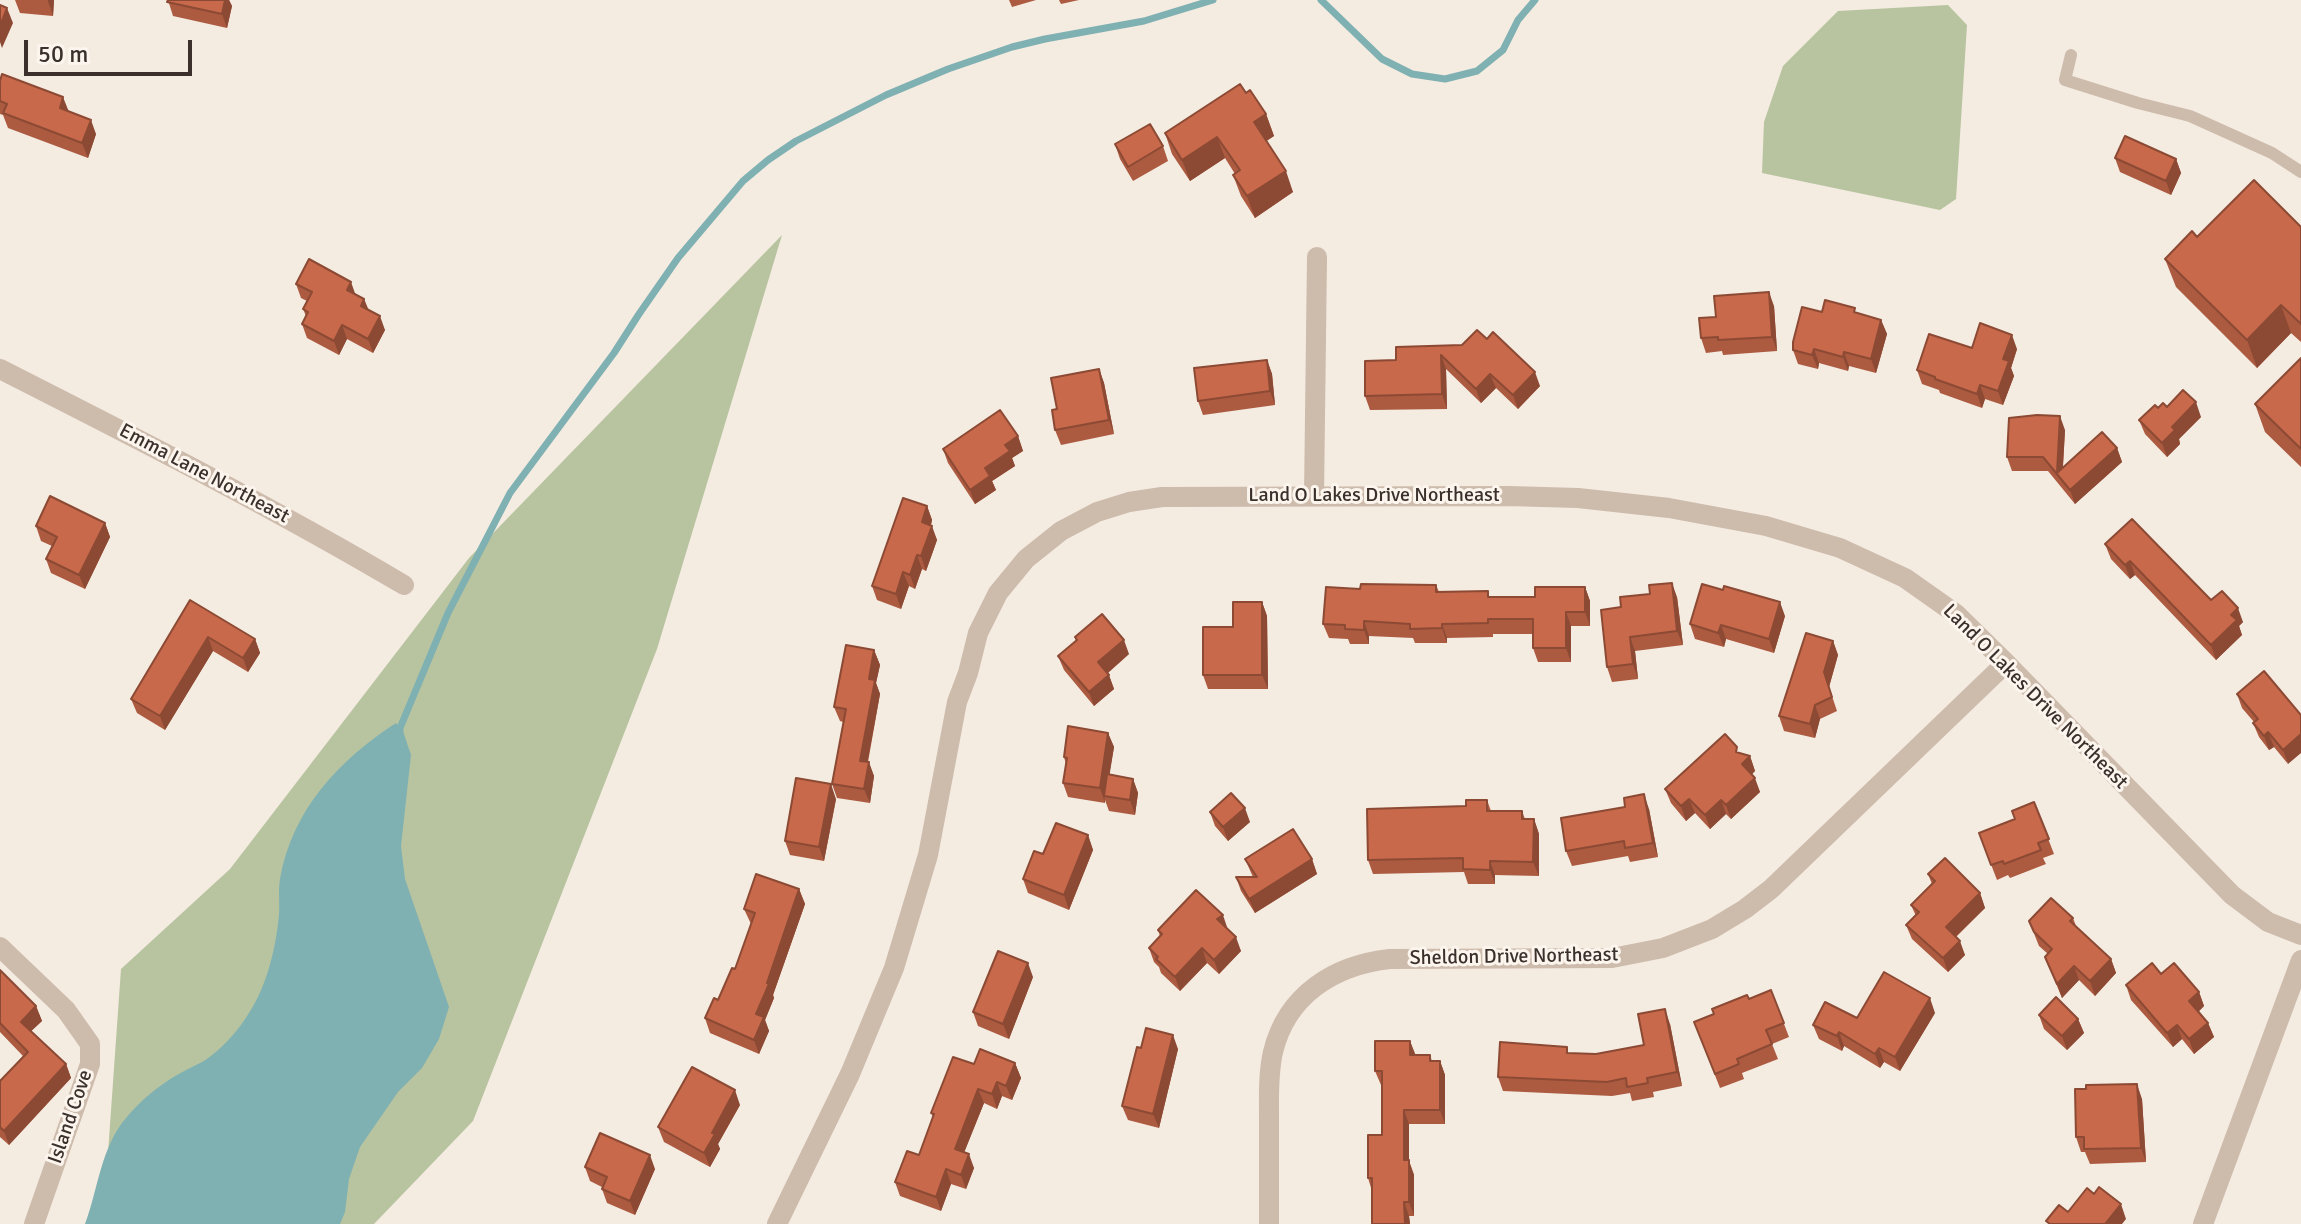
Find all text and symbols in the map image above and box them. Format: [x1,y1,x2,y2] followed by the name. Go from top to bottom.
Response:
[28,24,196,74] scale bar
[38,39,88,69] text: 50 m
[115,419,293,529] street label: Emma Lane Northeast
[1248,484,1500,508] street label: Land O Lakes Drive Northeast
[1938,600,2132,794] street label: Land O Lakes Drive Northeast
[1409,943,1619,971] street label: Sheldon Drive Northeast
[44,1067,98,1167] street label: Island Cove

